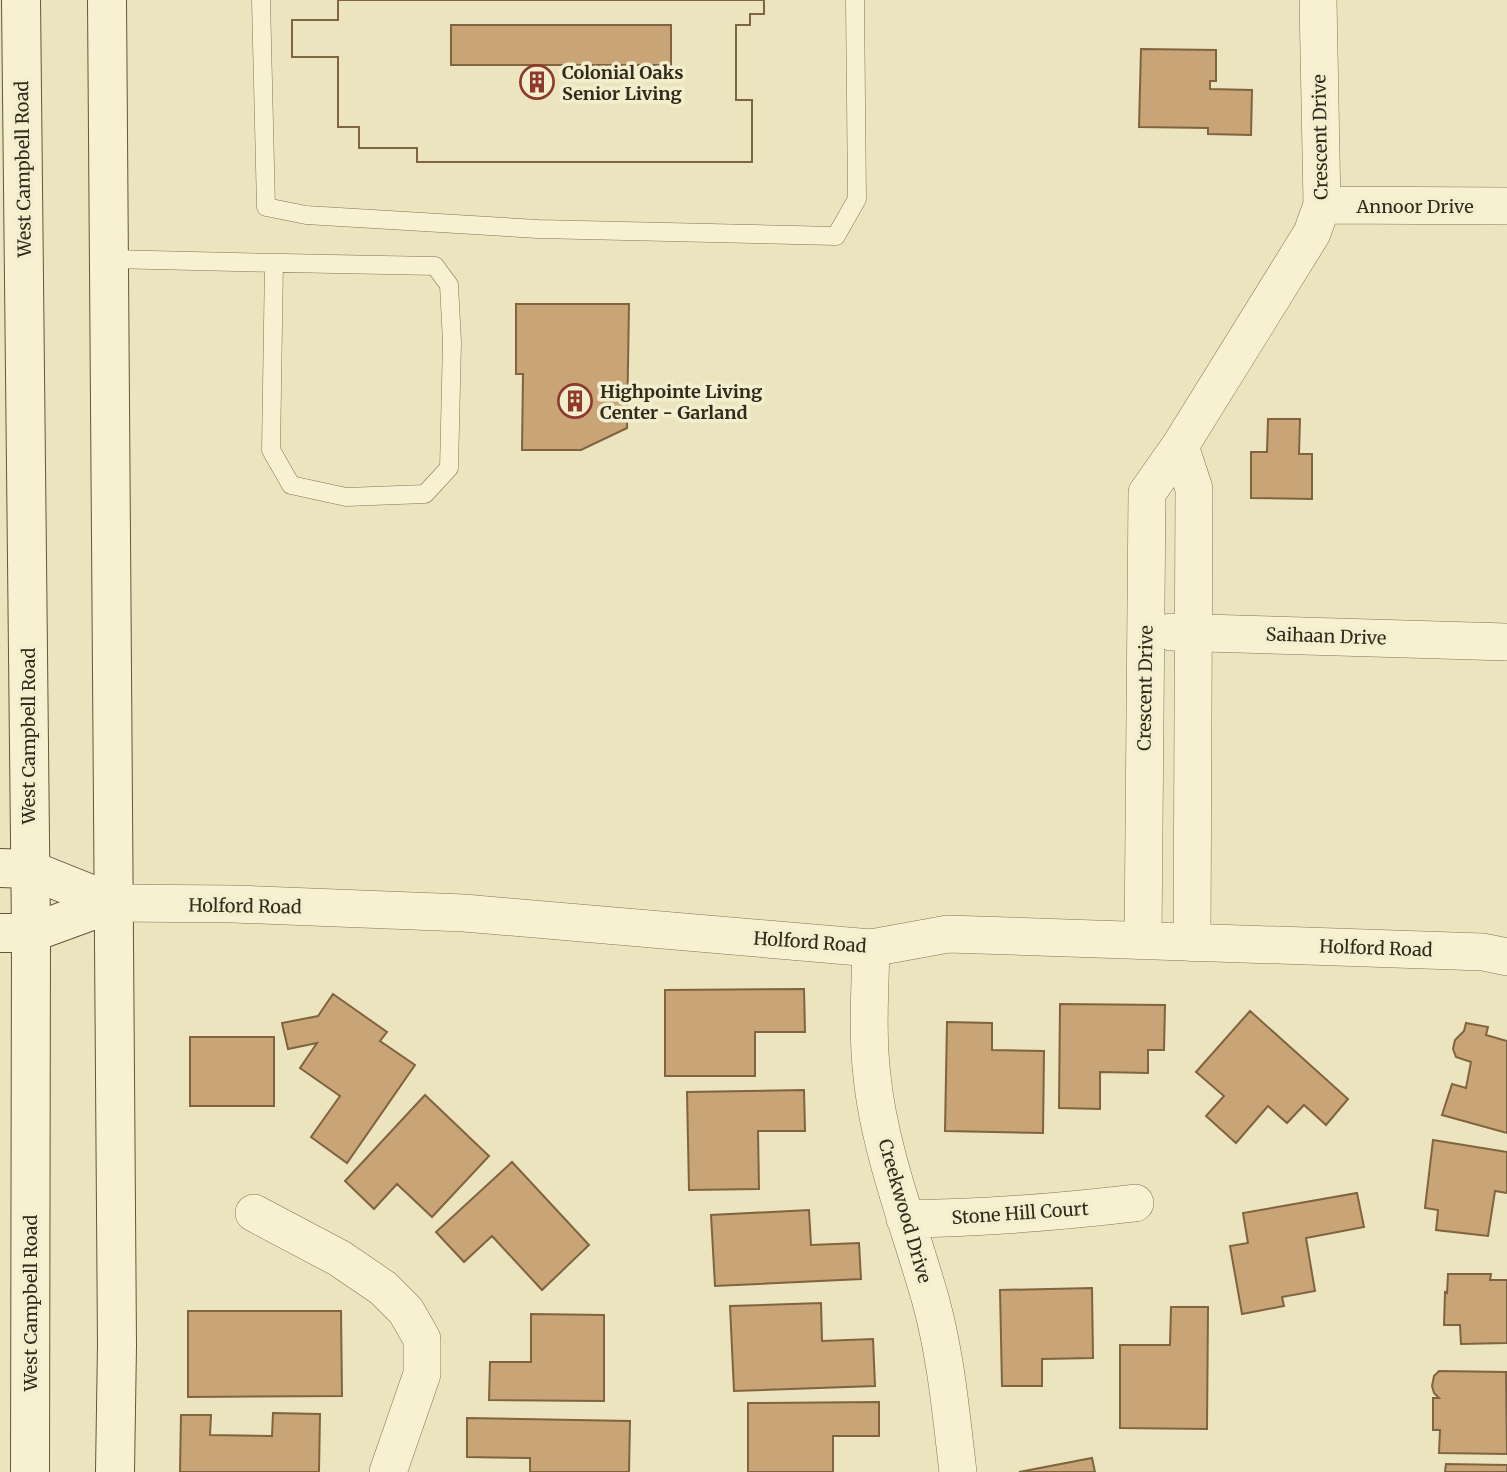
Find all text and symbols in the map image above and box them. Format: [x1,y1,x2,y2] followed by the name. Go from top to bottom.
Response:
[562,61,683,105] place label: Colonial Oaks Senior Living
[518,63,556,101] building icon: Colonial Oaks Senior Living
[1307,74,1333,200] street label: Crescent Drive
[10,80,36,259] street label: West Campbell Road
[1355,195,1474,218] street label: Annoor Drive
[600,380,762,424] place label: Highpointe Living Center - Garland
[556,382,594,420] building icon: Highpointe Living Center - Garland
[1265,622,1387,650] street label: Saihaan Drive
[1132,625,1158,751] street label: Crescent Drive
[17,647,40,825] street label: West Campbell Road
[188,894,302,918] street label: Holford Road
[753,927,868,957] street label: Holford Road
[1319,935,1433,961] street label: Holford Road
[873,1136,937,1286] street label: Creekwood Drive
[951,1197,1089,1229] street label: Stone Hill Court
[19,1214,42,1392] street label: West Campbell Road

